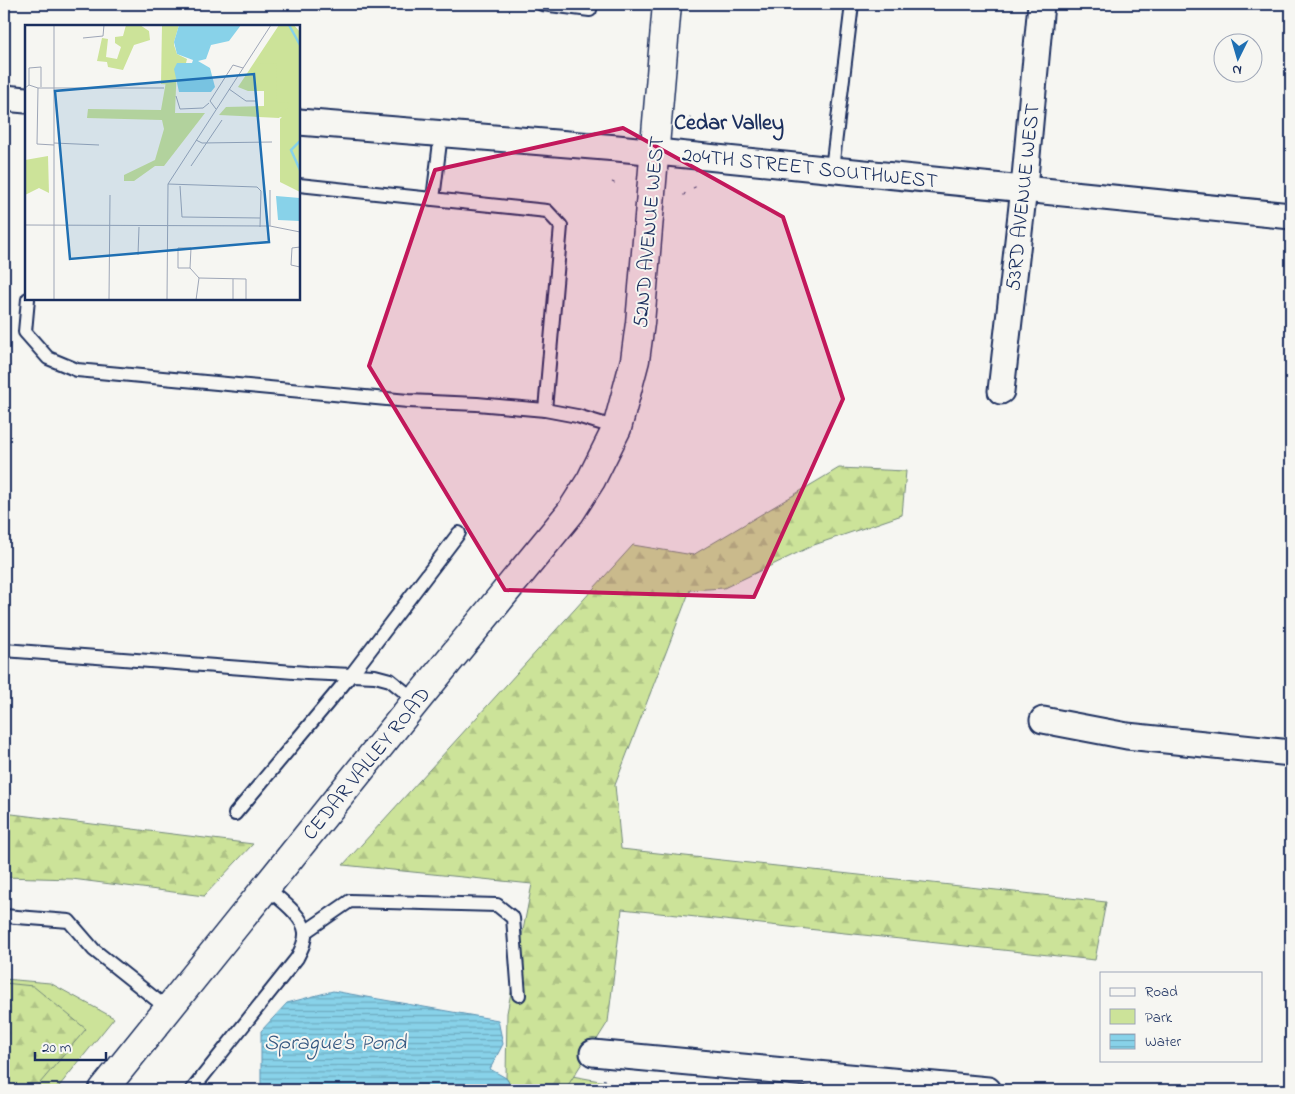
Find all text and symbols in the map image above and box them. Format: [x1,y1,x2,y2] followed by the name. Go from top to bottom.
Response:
[25,25,300,300] inset map
[1212,32,1262,82] north arrow
[1231,59,1243,80] text: N
[999,102,1049,292] street label: 53RD AVENUE WEST
[674,108,784,141] district label: Cedar Valley
[627,135,673,329] street label: 52ND AVENUE WEST
[681,141,939,197] street label: 204TH STREET SOUTHWEST
[296,681,439,847] street label: CEDAR VALLEY ROAD
[1100,972,1262,1062] legend
[1145,981,1178,1003] text: Road
[1145,1007,1173,1029] text: Park
[264,1028,408,1060] water label: Sprague's Pond
[35,1029,106,1061] scale bar
[1145,1031,1181,1053] text: Water
[42,1037,72,1059] text: 20 m

